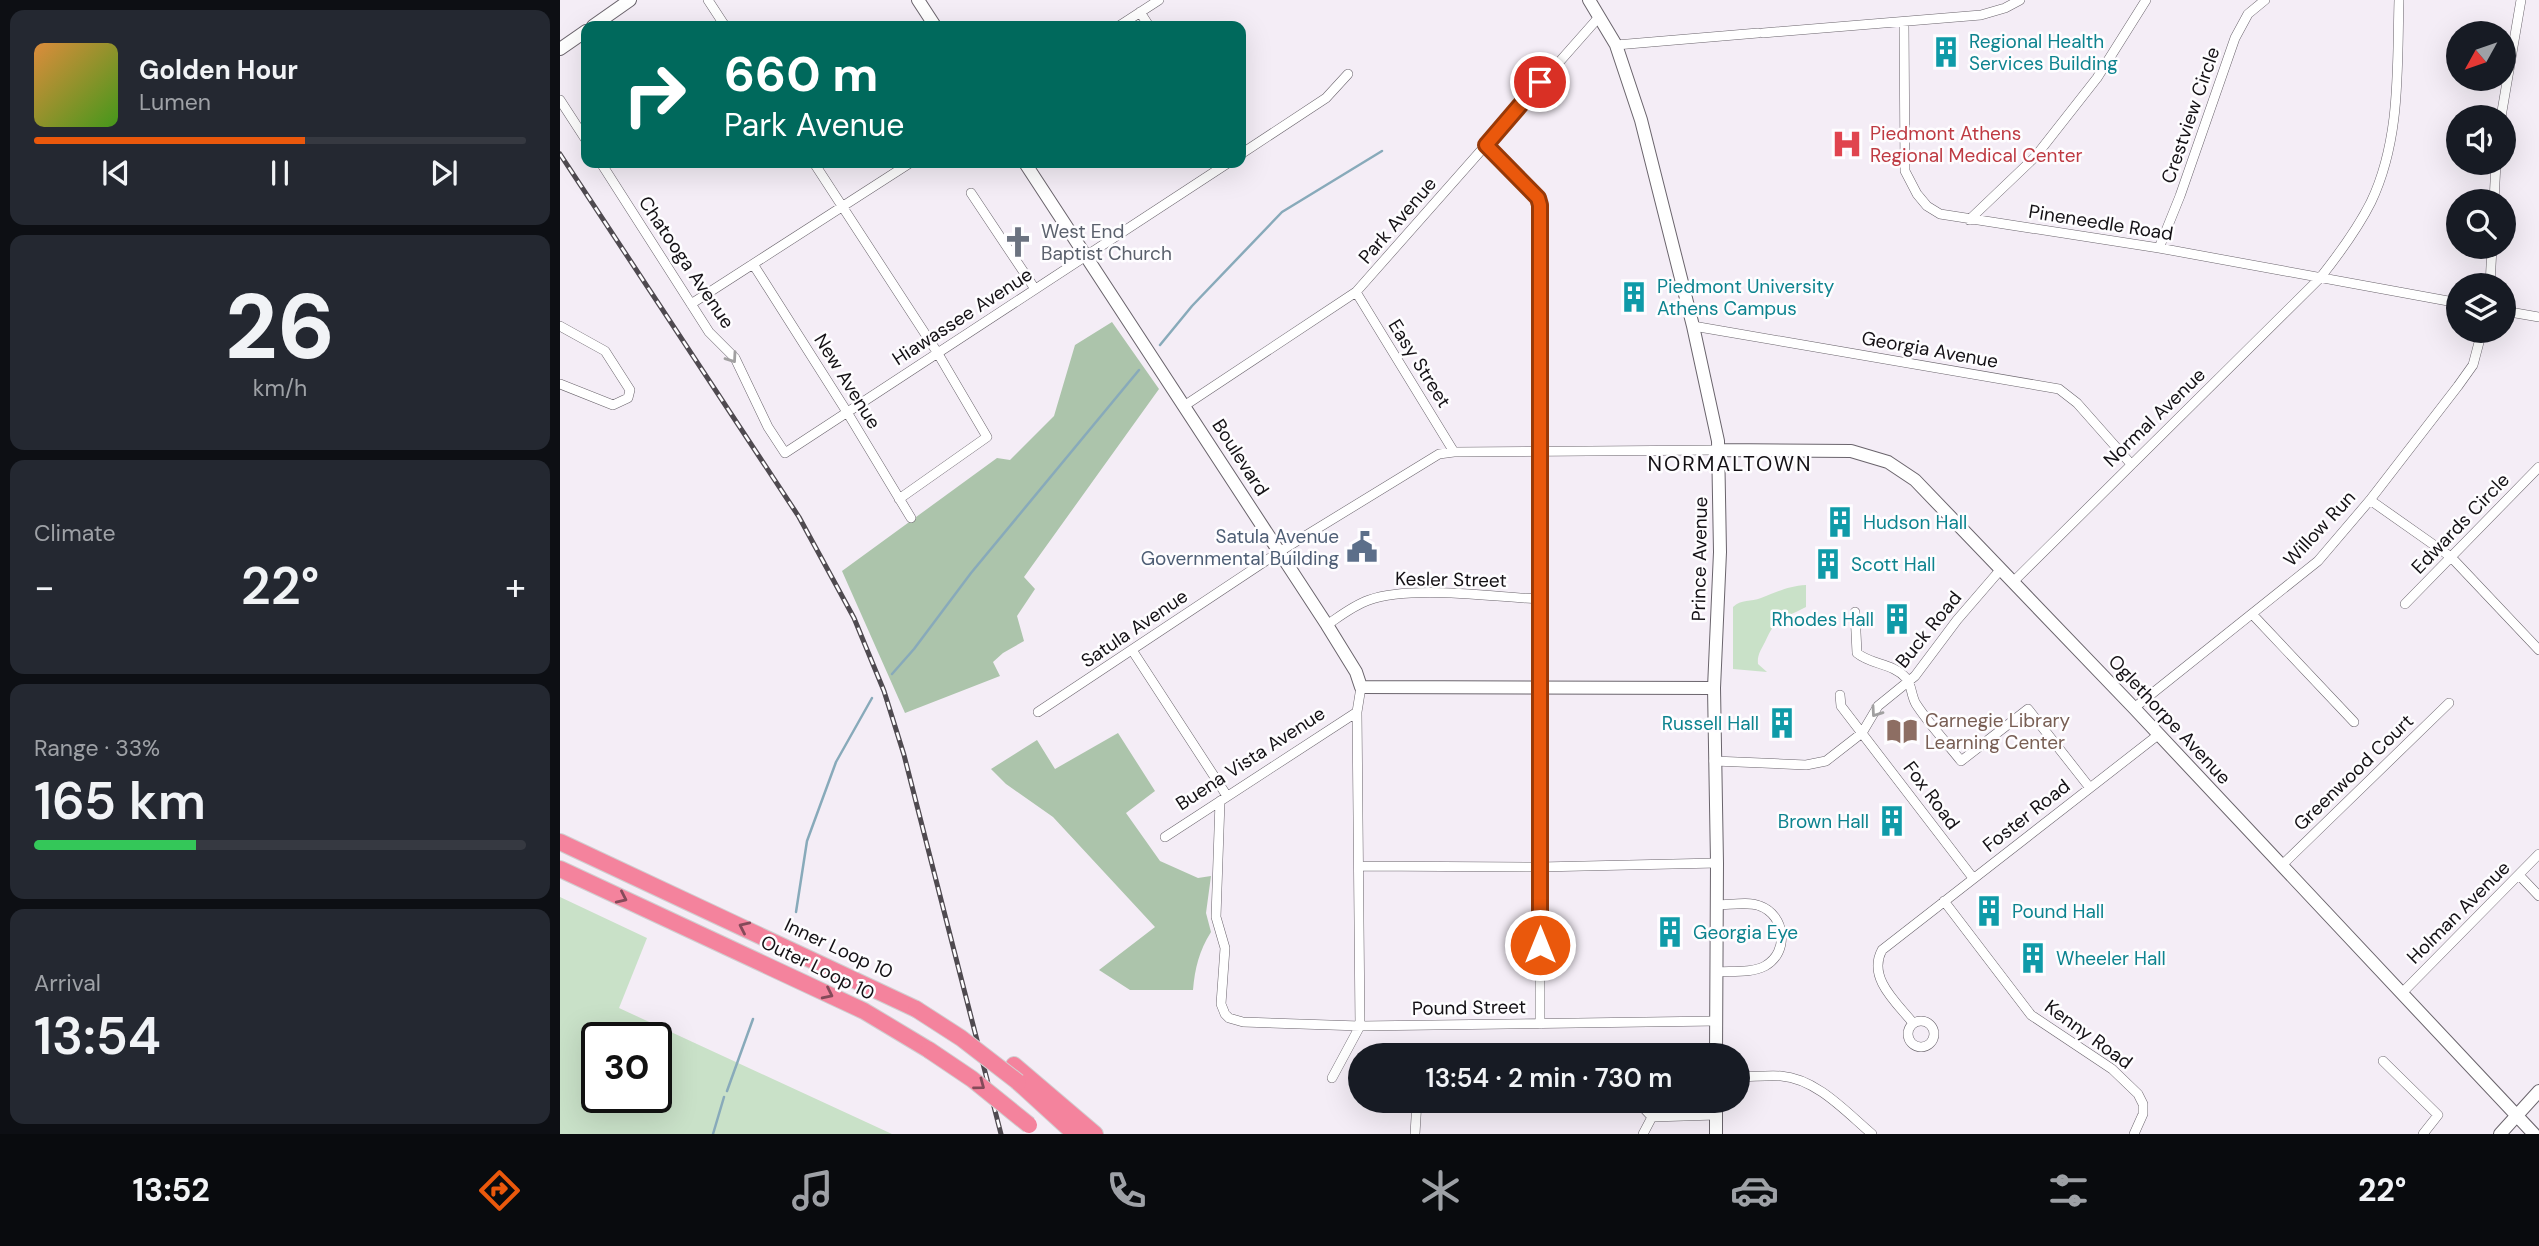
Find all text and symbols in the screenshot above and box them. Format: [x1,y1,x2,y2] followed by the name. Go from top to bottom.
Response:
[2446,21,2516,91] north arrow
[2446,21,2516,343] map controls
[1969,29,2118,76] place label: Regional Health Services Building
[1929,35,1963,69] building icon: Regional Health Services Building
[724,42,878,106] text: 660 m
[2155,44,2226,187] street label: Crestview Circle
[609,49,700,140] icon: right
[1510,52,1570,112] pin
[139,53,298,87] text: Golden Hour
[1521,63,1559,101] icon: arrive
[139,87,211,117] text: Lumen
[724,104,904,146] text: Park Avenue
[2446,105,2516,175] button: sound
[1870,121,2082,168] place label: Piedmont Athens Regional Medical Center
[1830,127,1864,161] hospital icon: Piedmont Athens Regional Medical Center
[97,154,135,192] icon: previous
[261,154,299,192] icon: pause
[425,154,463,192] icon: next
[1353,172,1442,269] street label: Park Avenue
[2446,189,2516,259] button: search
[633,191,740,333] street label: Chatooga Avenue
[2027,199,2175,246] street label: Pineneedle Road
[1041,219,1172,266] place label: West End Baptist Church
[1001,225,1035,259] church icon: West End Baptist Church
[887,262,1037,371] street label: Hiawassee Avenue
[225,268,335,386] text: 26
[2446,273,2516,343] button: layers
[1657,274,1835,321] place label: Piedmont University Athens Campus
[1617,280,1651,314] building icon: Piedmont University Athens Campus
[1383,314,1457,412] street label: Easy Street
[1860,325,2000,374] street label: Georgia Avenue
[808,329,887,434] street label: New Avenue
[723,350,736,363] one-way arrow
[2098,362,2211,472] street label: Normal Avenue
[253,373,307,403] text: km/h
[1206,414,1275,500] street label: Boulevard
[1647,450,1813,478] district label: NORMALTOWN
[2406,468,2515,579] street label: Edwards Circle
[2278,485,2361,572] street label: Willow Run
[1686,496,1713,622] street label: Prince Avenue
[1823,505,1857,539] building icon: Hudson Hall
[1863,510,1967,535] place label: Hudson Hall
[34,518,116,548] text: Climate
[1141,524,1339,571] place label: Satula Avenue Governmental Building
[1345,530,1379,564] public building icon: Satula Avenue Governmental Building
[1811,547,1845,581] building icon: Scott Hall
[241,552,319,620] text: 22°
[1851,552,1935,577] place label: Scott Hall
[34,562,55,612] text: −
[505,562,526,612] text: +
[1395,566,1507,593] street label: Kesler Street
[1076,583,1193,673] street label: Satula Avenue
[1890,586,1967,673] street label: Buck Road
[1880,602,1914,636] building icon: Rhodes Hall
[1771,607,1874,632] place label: Rhodes Hall
[2103,649,2236,790] street label: Oglethorpe Avenue
[1171,701,1330,816] street label: Buena Vista Avenue
[1872,704,1884,717] one-way arrow
[1765,706,1799,740] building icon: Russell Hall
[1925,708,2071,755] place label: Carnegie Library Learning Center
[2288,709,2419,836] street label: Greenwood Court
[1662,711,1759,736] place label: Russell Hall
[1885,714,1919,748] library icon: Carnegie Library Learning Center
[34,733,160,763] text: Range · 33%
[1898,756,1965,835] street label: Fox Road
[34,767,206,835] text: 165 km
[1977,773,2075,857] street label: Foster Road
[1875,804,1909,838] building icon: Brown Hall
[1778,809,1869,834] place label: Brown Hall
[2401,855,2515,969] street label: Holman Avenue
[615,889,627,903] one-way arrow
[1972,894,2006,928] building icon: Pound Hall
[2012,899,2104,924] place label: Pound Hall
[1503,908,1577,982] position arrow
[780,912,897,985] street label: Inner Loop 10
[1653,915,1687,949] building icon: Georgia Eye
[1693,920,1798,945] place label: Georgia Eye
[739,921,751,935] one-way arrow
[757,929,879,1006] street label: Outer Loop 10
[2016,941,2050,975] building icon: Wheeler Hall
[2056,946,2166,971] place label: Wheeler Hall
[34,968,101,998] text: Arrival
[821,985,833,999] one-way arrow
[1412,994,1526,1021] street label: Pound Street
[2040,994,2138,1075] street label: Kenny Road
[34,1002,161,1070] text: 13:54
[581,1022,672,1113] speed limit sign: 30
[1426,1061,1672,1095] text: 13:54 · 2 min · 730 m
[972,1077,985,1090] one-way arrow
[475,1166,524,1215] icon: directions
[788,1166,837,1215] icon: music
[1102,1166,1151,1215] icon: phone
[1416,1166,1465,1215] icon: climate
[1730,1166,1779,1215] icon: car
[2044,1166,2093,1215] icon: filters
[132,1169,210,1211] text: 13:52
[2358,1169,2406,1211] text: 22°

